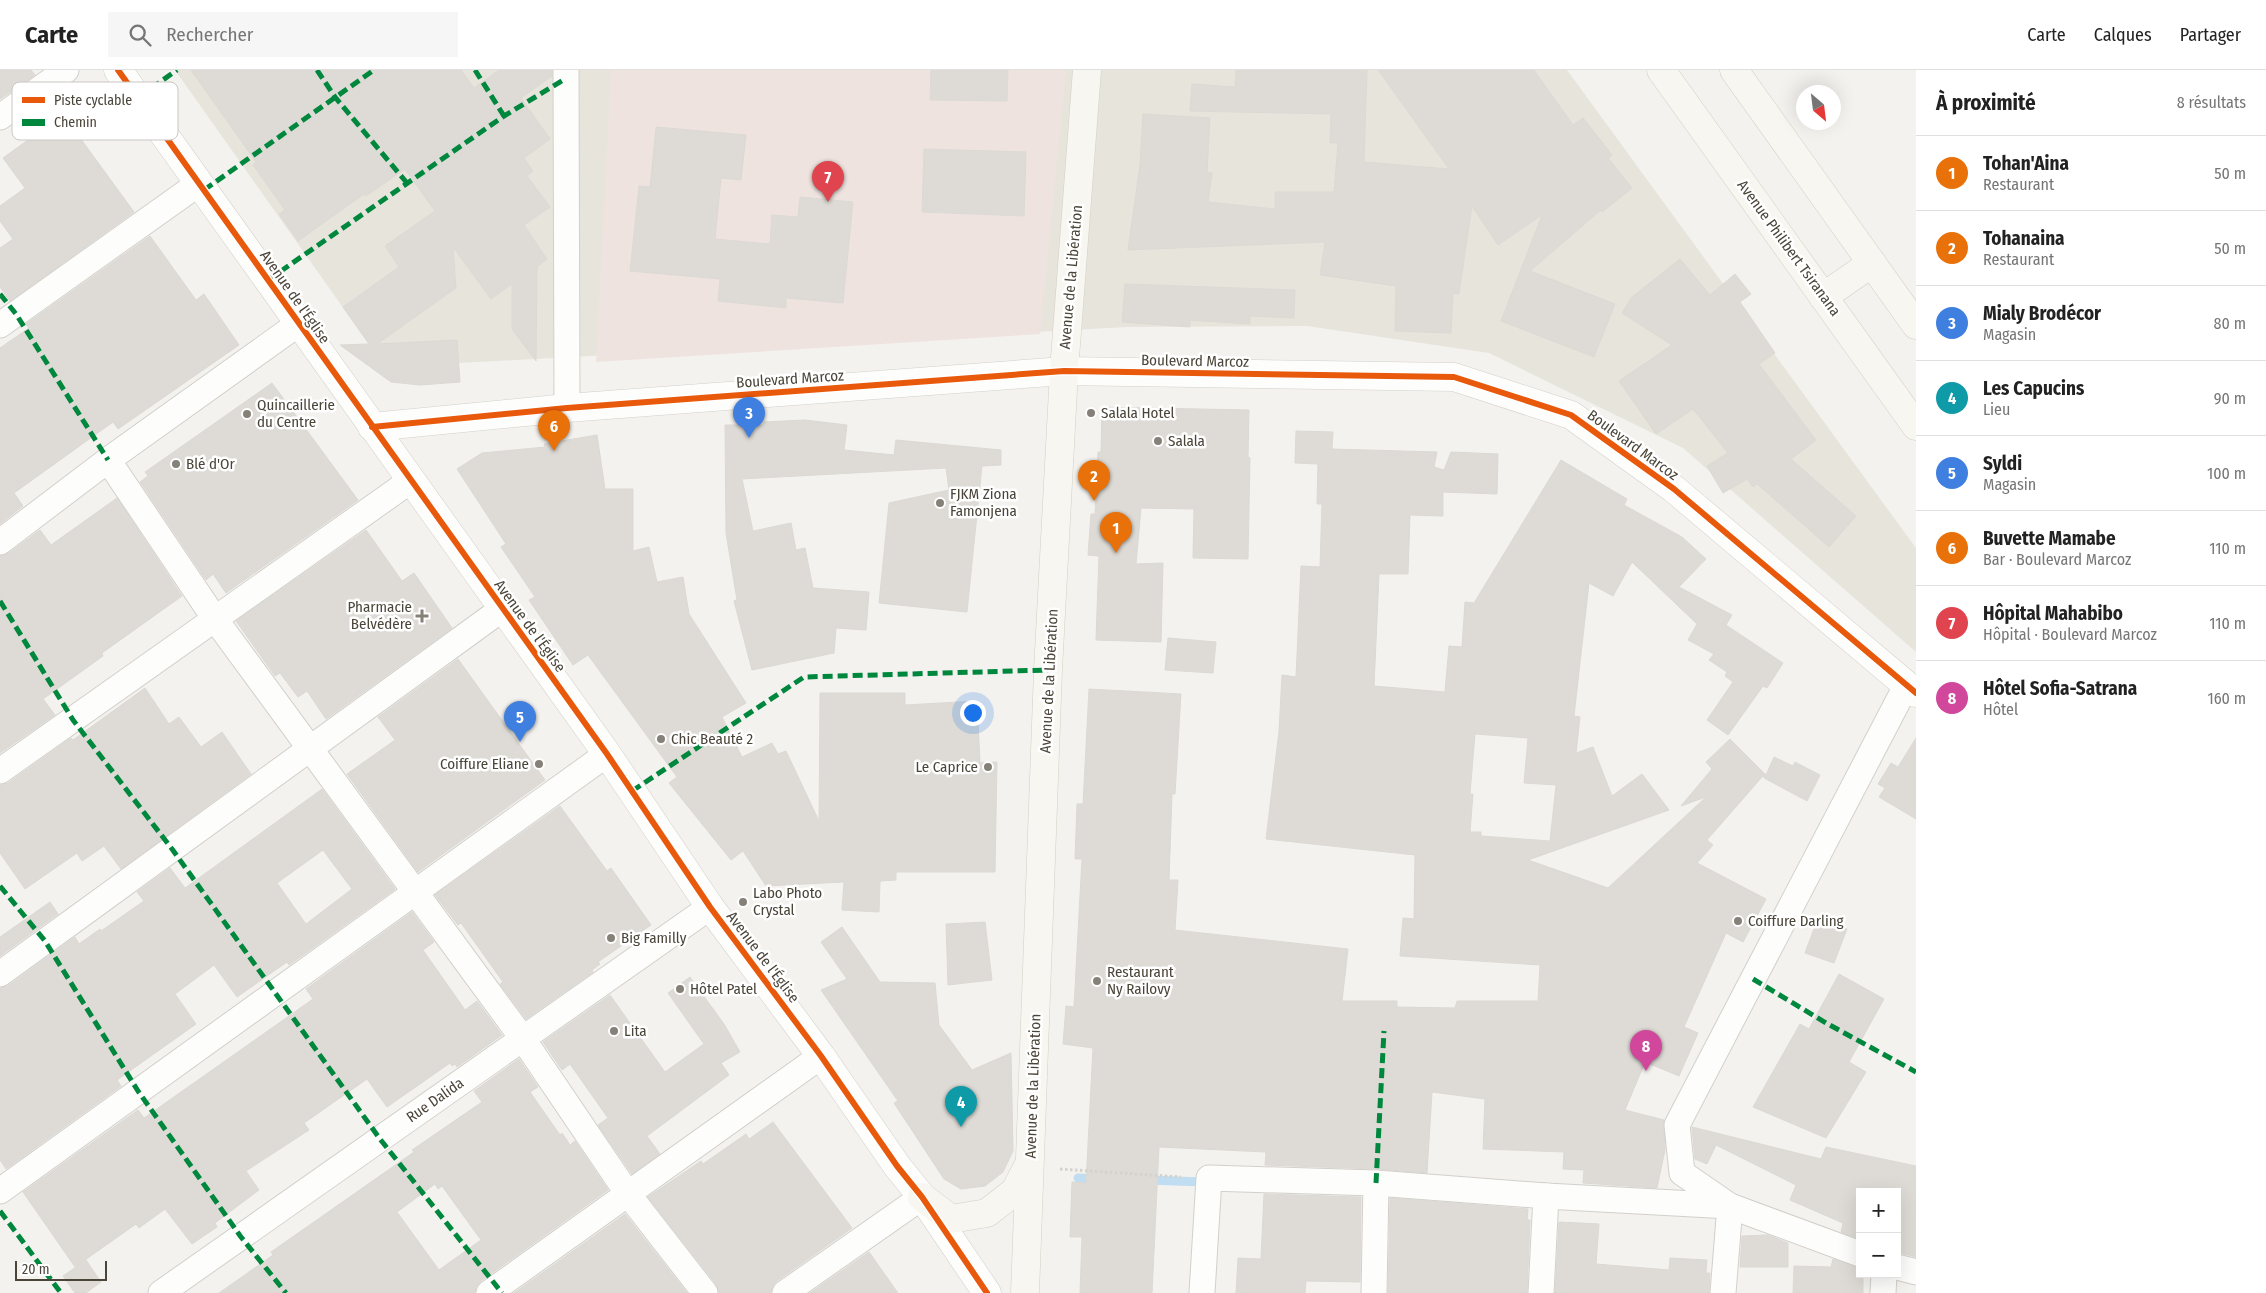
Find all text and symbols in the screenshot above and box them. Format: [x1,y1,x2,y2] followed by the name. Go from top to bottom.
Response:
[108,12,458,57] search box
[25,21,78,49] text: Carte
[126,21,154,49] icon: search
[166,23,253,46] text: Rechercher
[2027,24,2066,46] text: Carte
[2094,24,2152,46] text: Calques
[2180,24,2241,46] text: Partager
[12,82,178,140] legend
[1796,85,1841,130] north arrow
[1936,90,2036,116] text: À proximité
[54,92,132,109] text: Piste cyclable
[2177,93,2246,112] text: 8 résultats
[54,114,97,131] text: Chemin
[1983,152,2069,175] text: Tohan'Aina
[812,161,844,202] pin: 7
[1949,164,1955,183] text: 1
[2214,164,2246,183] text: 50 m
[1983,175,2054,194] text: Restaurant
[1734,177,1844,319] street label: Avenue Philibert Tsiranana
[1056,204,1086,350] street label: Avenue de la Libération
[1983,227,2065,250] text: Tohanaina
[1948,239,1956,258] text: 2
[2214,239,2246,258] text: 50 m
[256,247,334,347] street label: Avenue de l'Église
[1983,250,2054,269] text: Restaurant
[1983,302,2101,325] text: Mialy Brodécor
[1948,314,1956,333] text: 3
[2214,314,2246,333] text: 80 m
[1983,325,2036,344] text: Magasin
[1141,351,1249,371] street label: Boulevard Marcoz
[735,366,845,392] street label: Boulevard Marcoz
[1983,377,2084,400] text: Les Capucins
[1948,389,1956,408] text: 4
[2214,389,2246,408] text: 90 m
[257,396,335,431] place label: Quincaillerie du Centre
[733,397,765,438] pin: 3
[1983,400,2010,419] text: Lieu
[1101,404,1175,422] place label: Salala Hotel
[1584,406,1682,484] street label: Boulevard Marcoz
[1085,407,1097,419] marker: Salala Hotel
[241,408,253,420] marker: Quincaillerie du Centre
[538,410,570,451] pin: 6
[1168,432,1205,450] place label: Salala
[1152,435,1164,447] marker: Salala
[1983,452,2022,475] text: Syldi
[186,455,236,473] place label: Blé d'Or
[170,458,182,470] marker: Blé d'Or
[1078,460,1110,501] pin: 2
[1948,464,1956,483] text: 5
[2207,464,2246,483] text: 100 m
[1983,475,2036,494] text: Magasin
[950,485,1017,520] place label: FJKM Ziona Famonjena
[934,497,946,509] marker: FJKM Ziona Famonjena
[1100,512,1132,553] pin: 1
[1983,527,2116,550] text: Buvette Mamabe
[1948,539,1956,558] text: 6
[2209,539,2246,558] text: 110 m
[1983,550,2131,569] text: Bar · Boulevard Marcoz
[490,576,570,676] street label: Avenue de l'Église
[347,598,412,633] place label: Pharmacie Belvédère
[1983,602,2123,625] text: Hôpital Mahabibo
[1036,608,1062,754] street label: Avenue de la Libération
[416,610,428,622] marker: Pharmacie Belvédère
[1949,614,1955,633] text: 7
[2209,614,2246,633] text: 110 m
[1983,625,2157,644] text: Hôpital · Boulevard Marcoz
[1983,677,2137,700] text: Hôtel Sofia-Satrana
[1948,689,1956,708] text: 8
[2207,689,2246,708] text: 160 m
[960,700,986,726] your location
[1983,700,2018,719] text: Hôtel
[504,701,536,742] pin: 5
[671,730,753,748] place label: Chic Beauté 2
[655,733,667,745] marker: Chic Beauté 2
[440,755,529,773] place label: Coiffure Eliane
[533,758,545,770] marker: Coiffure Eliane
[915,758,978,776] place label: Le Caprice
[982,761,994,773] marker: Le Caprice
[753,884,822,919] place label: Labo Photo Crystal
[737,896,749,908] marker: Labo Photo Crystal
[723,908,803,1006] street label: Avenue de l'Église
[1748,912,1844,930] place label: Coiffure Darling
[1732,915,1744,927] marker: Coiffure Darling
[621,929,687,947] place label: Big Familly
[605,932,617,944] marker: Big Familly
[1107,963,1174,998] place label: Restaurant Ny Railovy
[1091,975,1103,987] marker: Restaurant Ny Railovy
[690,980,757,998] place label: Hôtel Patel
[674,983,686,995] marker: Hôtel Patel
[1021,1013,1045,1159] street label: Avenue de la Libération
[624,1022,647,1040] place label: Lita
[608,1025,620,1037] marker: Lita
[1630,1030,1662,1071] pin: 8
[403,1074,467,1126] street label: Rue Dalida
[945,1086,977,1127] pin: 4
[1856,1188,1901,1278] map controls
[1856,1188,1901,1233] button: +
[1856,1233,1901,1278] button: −
[15,1258,108,1281] scale bar
[22,1261,50,1278] text: 20 m

